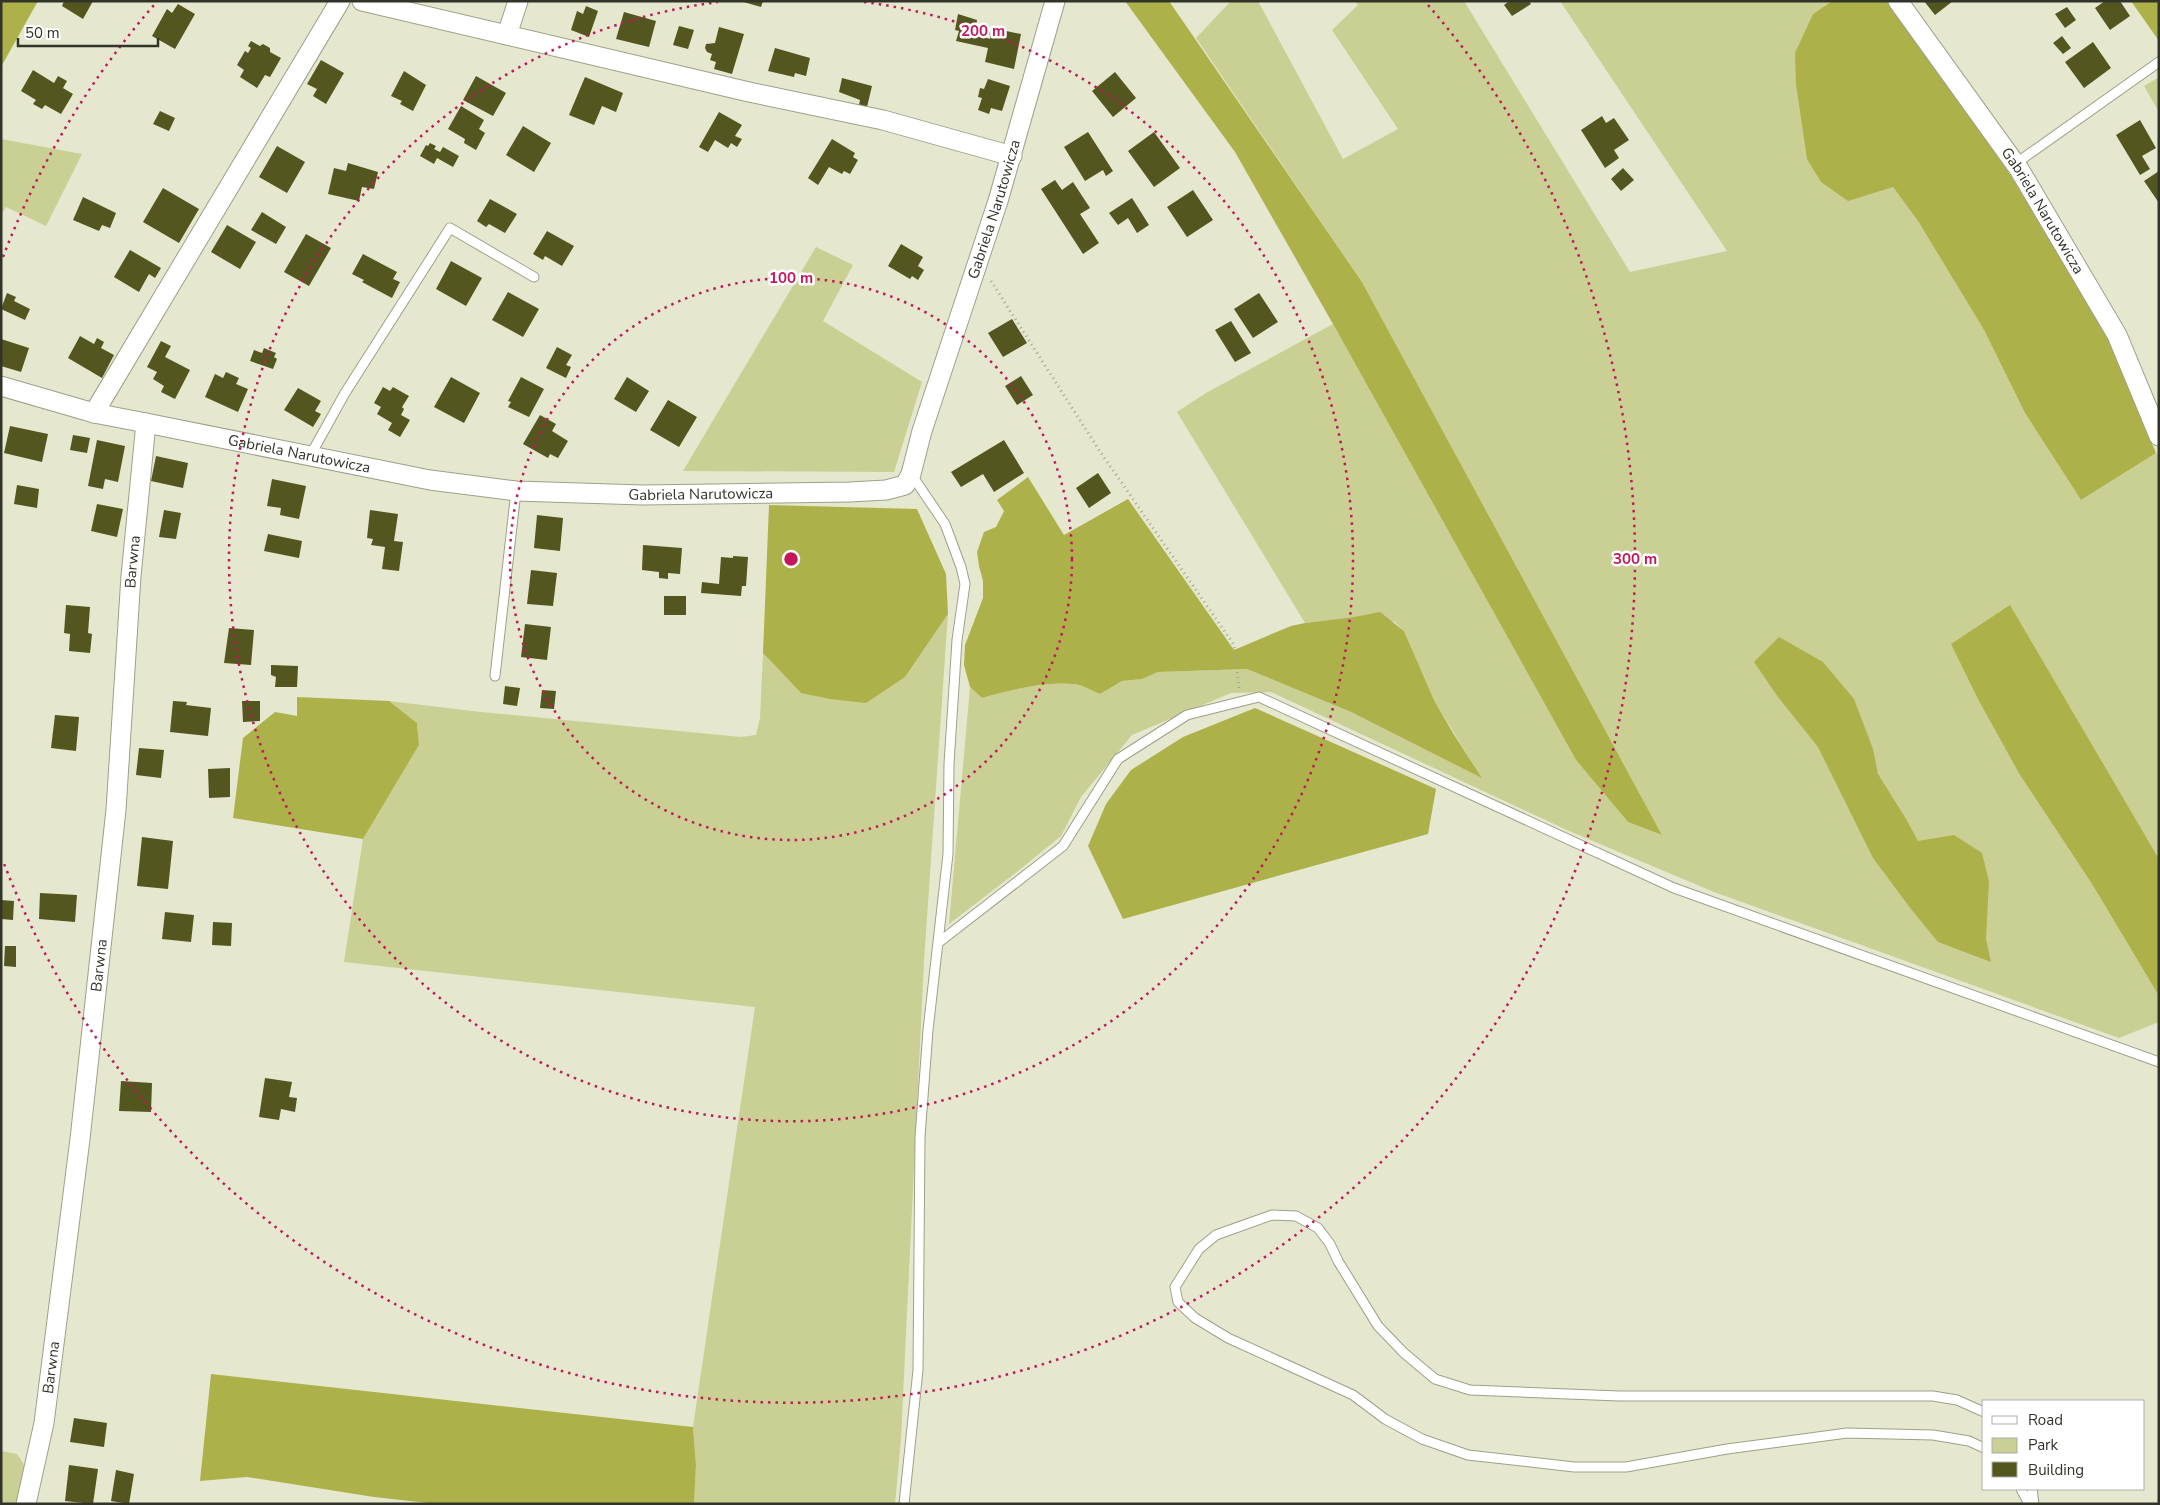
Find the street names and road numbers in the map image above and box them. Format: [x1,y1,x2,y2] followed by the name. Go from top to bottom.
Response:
[963,137,1025,282] street label: Gabriela Narutowicza
[1997,143,2089,278] street label: Gabriela Narutowicza
[226,430,372,478] street label: Gabriela Narutowicza
[628,483,773,505] street label: Gabriela Narutowicza
[120,534,145,589] street label: Barwna
[86,938,112,993] street label: Barwna
[38,1340,64,1395] street label: Barwna

